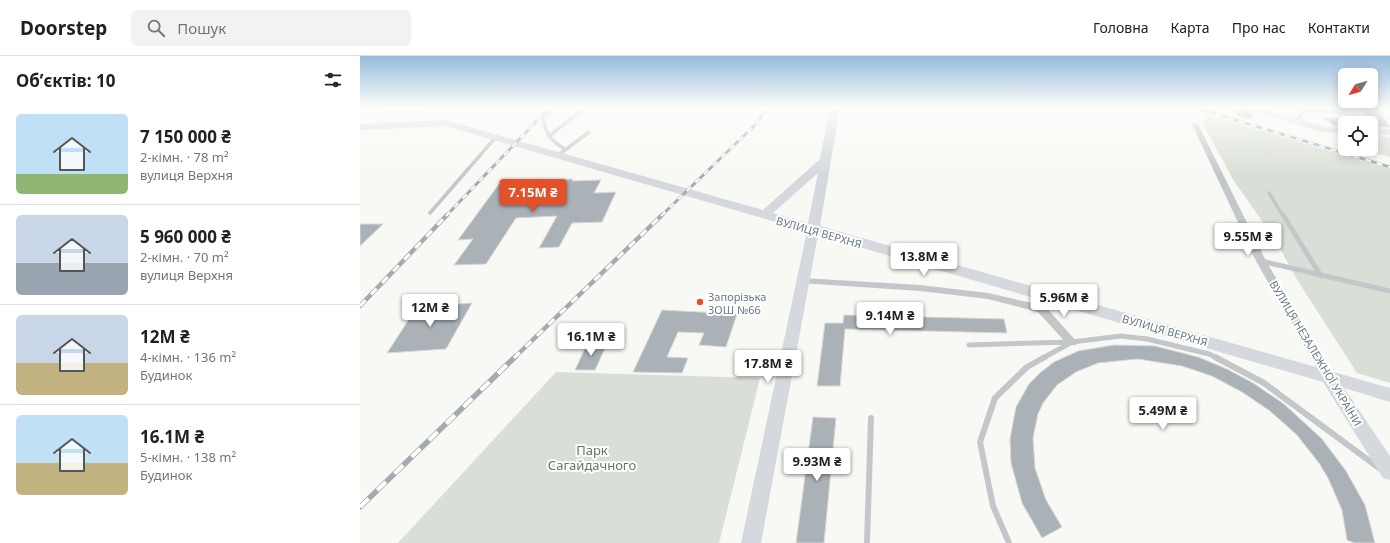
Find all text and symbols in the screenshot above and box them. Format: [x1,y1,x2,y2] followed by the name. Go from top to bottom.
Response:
[131,10,411,46] search box
[20,15,107,41] text: Doorstep
[145,17,167,39] icon: search
[177,18,226,38] text: Пошук
[1093,18,1149,37] text: Головна
[1171,18,1210,37] text: Карта
[1232,18,1286,37] text: Про нас
[1308,18,1370,37] text: Контакти
[1338,68,1378,108] north arrow
[1338,68,1378,156] map controls
[16,69,115,92] text: Об’єктів: 10
[322,69,344,91] icon: filters
[1338,116,1378,156] button: locate
[140,125,231,148] text: 7 150 000 ₴
[48,130,96,178] icon: home
[140,148,229,166] text: 2-кімн. · 78 m²
[140,166,233,184] text: вулиця Верхня
[496,179,570,213] pin: 7.15M ₴
[508,183,558,201] text: 7.15M ₴
[774,213,864,251] street label: ВУЛИЦЯ ВЕРХНЯ
[1211,223,1285,257] pin: 9.55M ₴
[140,225,231,248] text: 5 960 000 ₴
[1223,227,1273,245] text: 9.55M ₴
[48,231,96,279] icon: home
[887,243,961,277] pin: 13.8M ₴
[899,247,949,265] text: 13.8M ₴
[140,248,229,266] text: 2-кімн. · 70 m²
[140,266,233,284] text: вулиця Верхня
[1266,277,1366,429] street label: ВУЛИЦЯ НЕЗАЛЕЖНОЇ УКРАЇНИ
[1027,284,1101,318] pin: 5.96M ₴
[1039,288,1089,306] text: 5.96M ₴
[708,289,766,317] place label: Запорізька ЗОШ №66
[402,294,458,328] pin: 12M ₴
[695,297,705,307] marker: Запорізька ЗОШ №66
[411,298,449,316] text: 12M ₴
[853,302,927,336] pin: 9.14M ₴
[865,306,915,324] text: 9.14M ₴
[1120,311,1210,349] street label: ВУЛИЦЯ ВЕРХНЯ
[554,323,628,357] pin: 16.1M ₴
[140,325,190,348] text: 12M ₴
[566,327,616,345] text: 16.1M ₴
[48,331,96,379] icon: home
[140,348,236,366] text: 4-кімн. · 136 m²
[731,350,805,384] pin: 17.8M ₴
[743,354,793,372] text: 17.8M ₴
[140,366,192,384] text: Будинок
[1126,397,1200,431] pin: 5.49M ₴
[1138,401,1188,419] text: 5.49M ₴
[140,425,204,448] text: 16.1M ₴
[48,431,96,479] icon: home
[548,441,636,474] park label: Парк Сагайдачного
[140,448,236,466] text: 5-кімн. · 138 m²
[780,448,854,482] pin: 9.93M ₴
[792,452,842,470] text: 9.93M ₴
[140,466,192,484] text: Будинок

